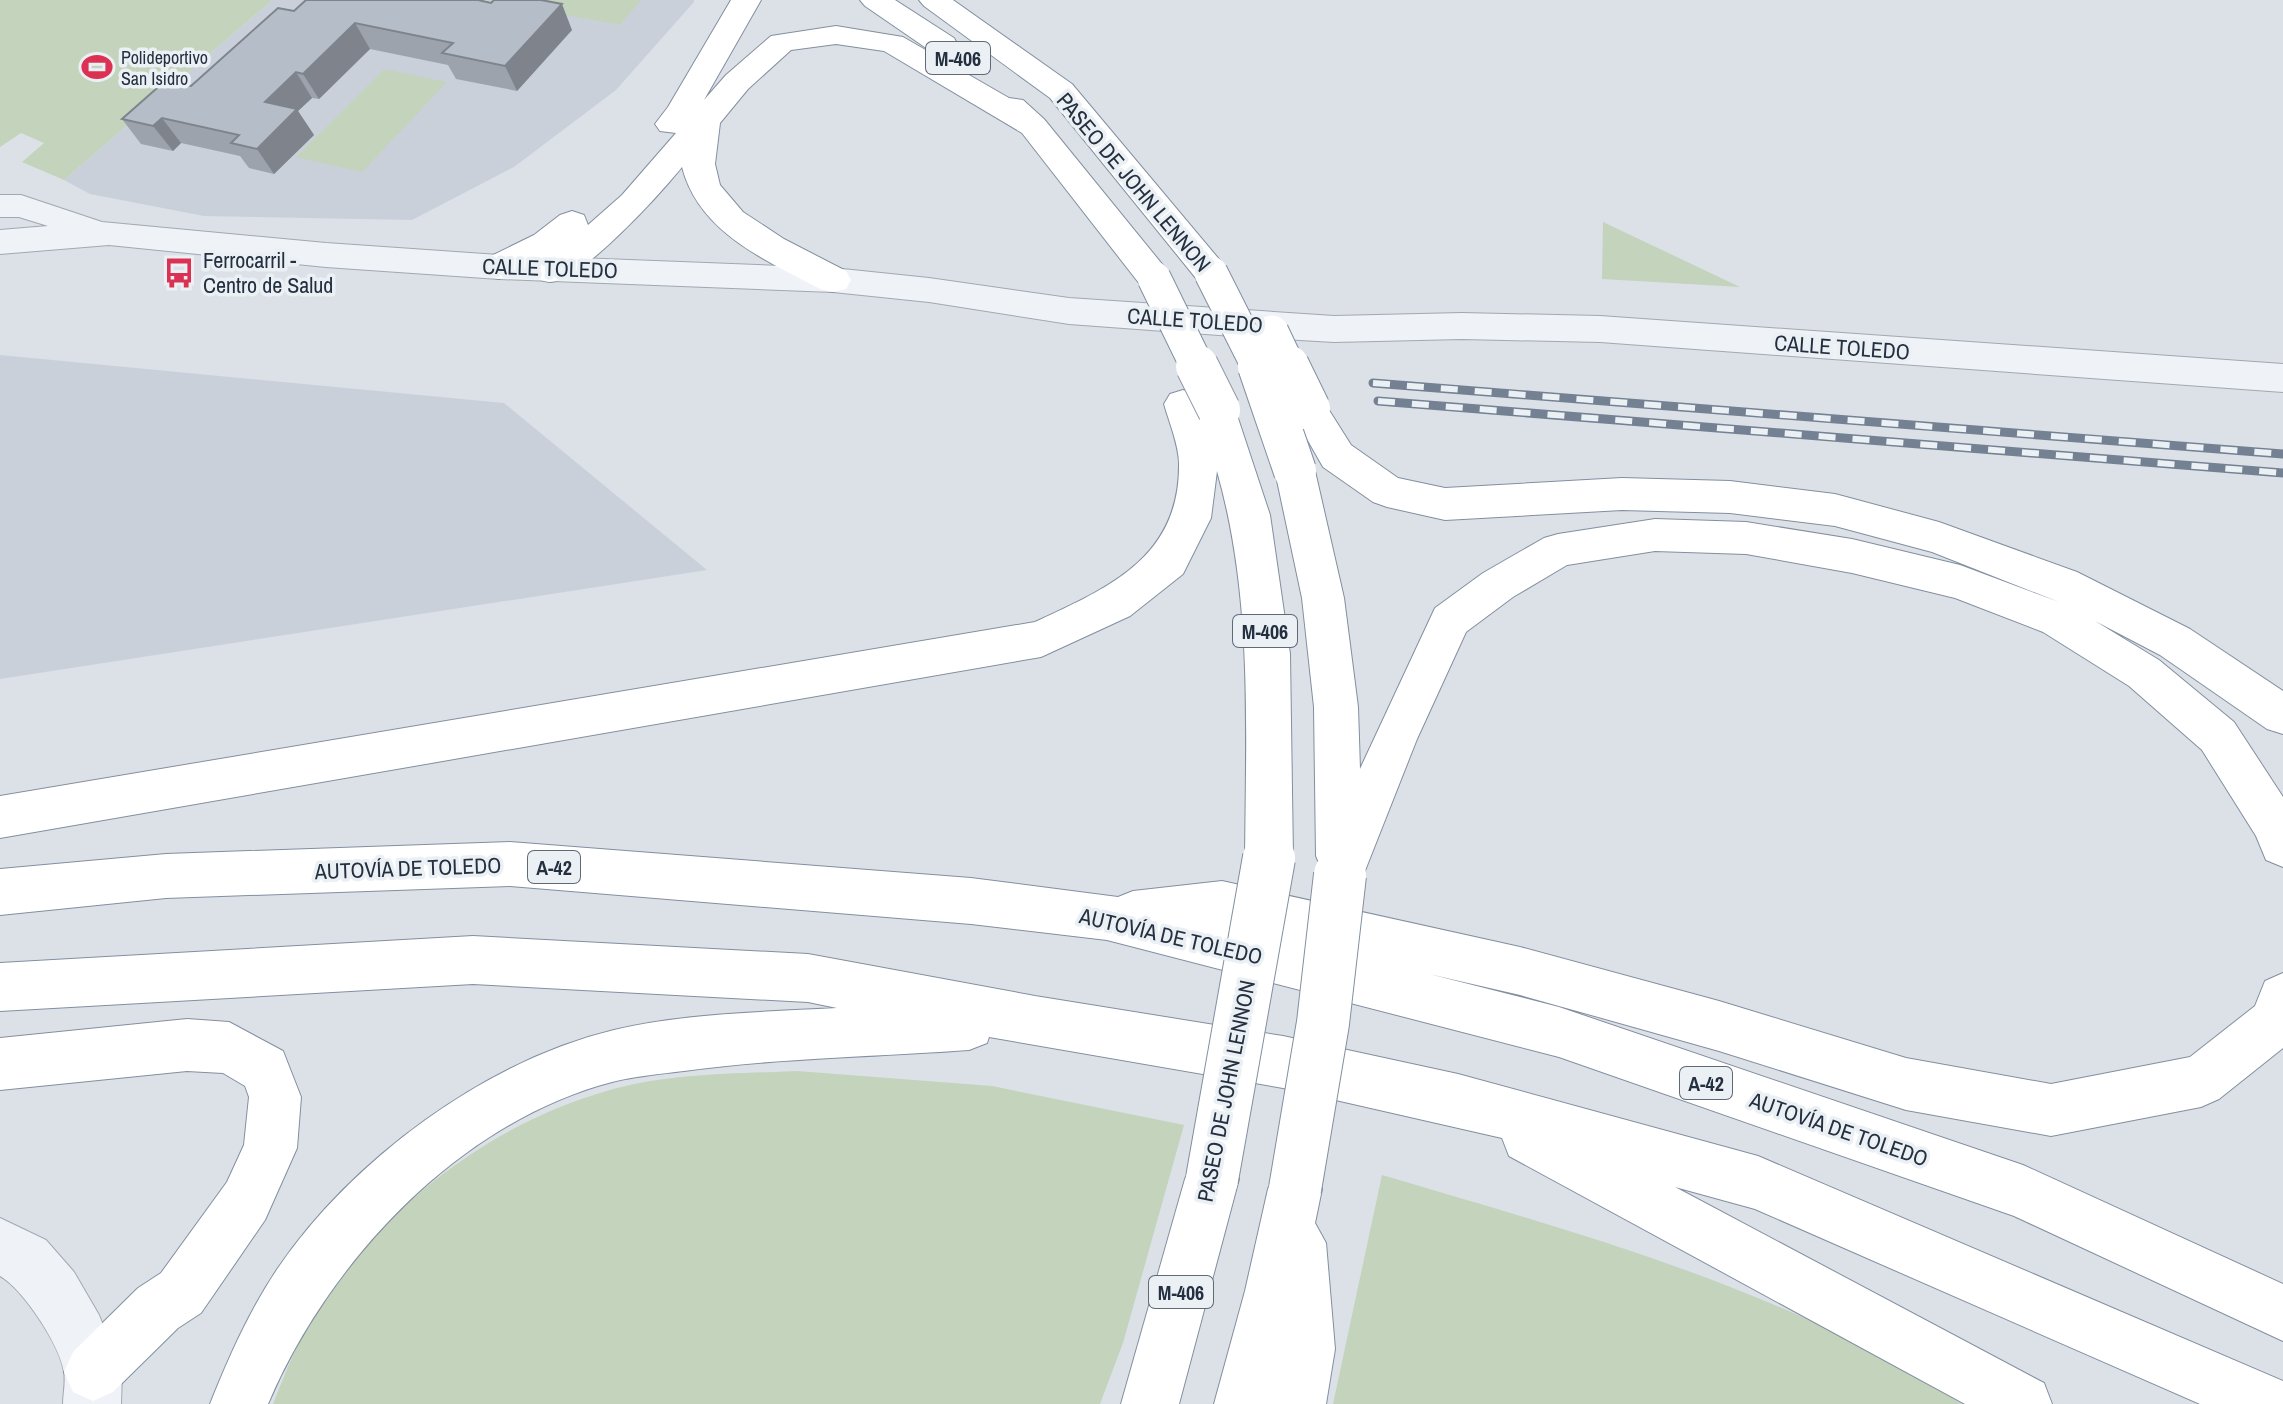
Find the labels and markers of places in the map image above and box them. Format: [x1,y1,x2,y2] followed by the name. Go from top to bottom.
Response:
[121,45,208,91] place label: Polideportivo San Isidro
[80,50,114,84] sports icon: Polideportivo San Isidro
[203,245,333,300] place label: Ferrocarril - Centro de Salud
[162,256,196,290] bus stop icon: Ferrocarril - Centro de Salud

